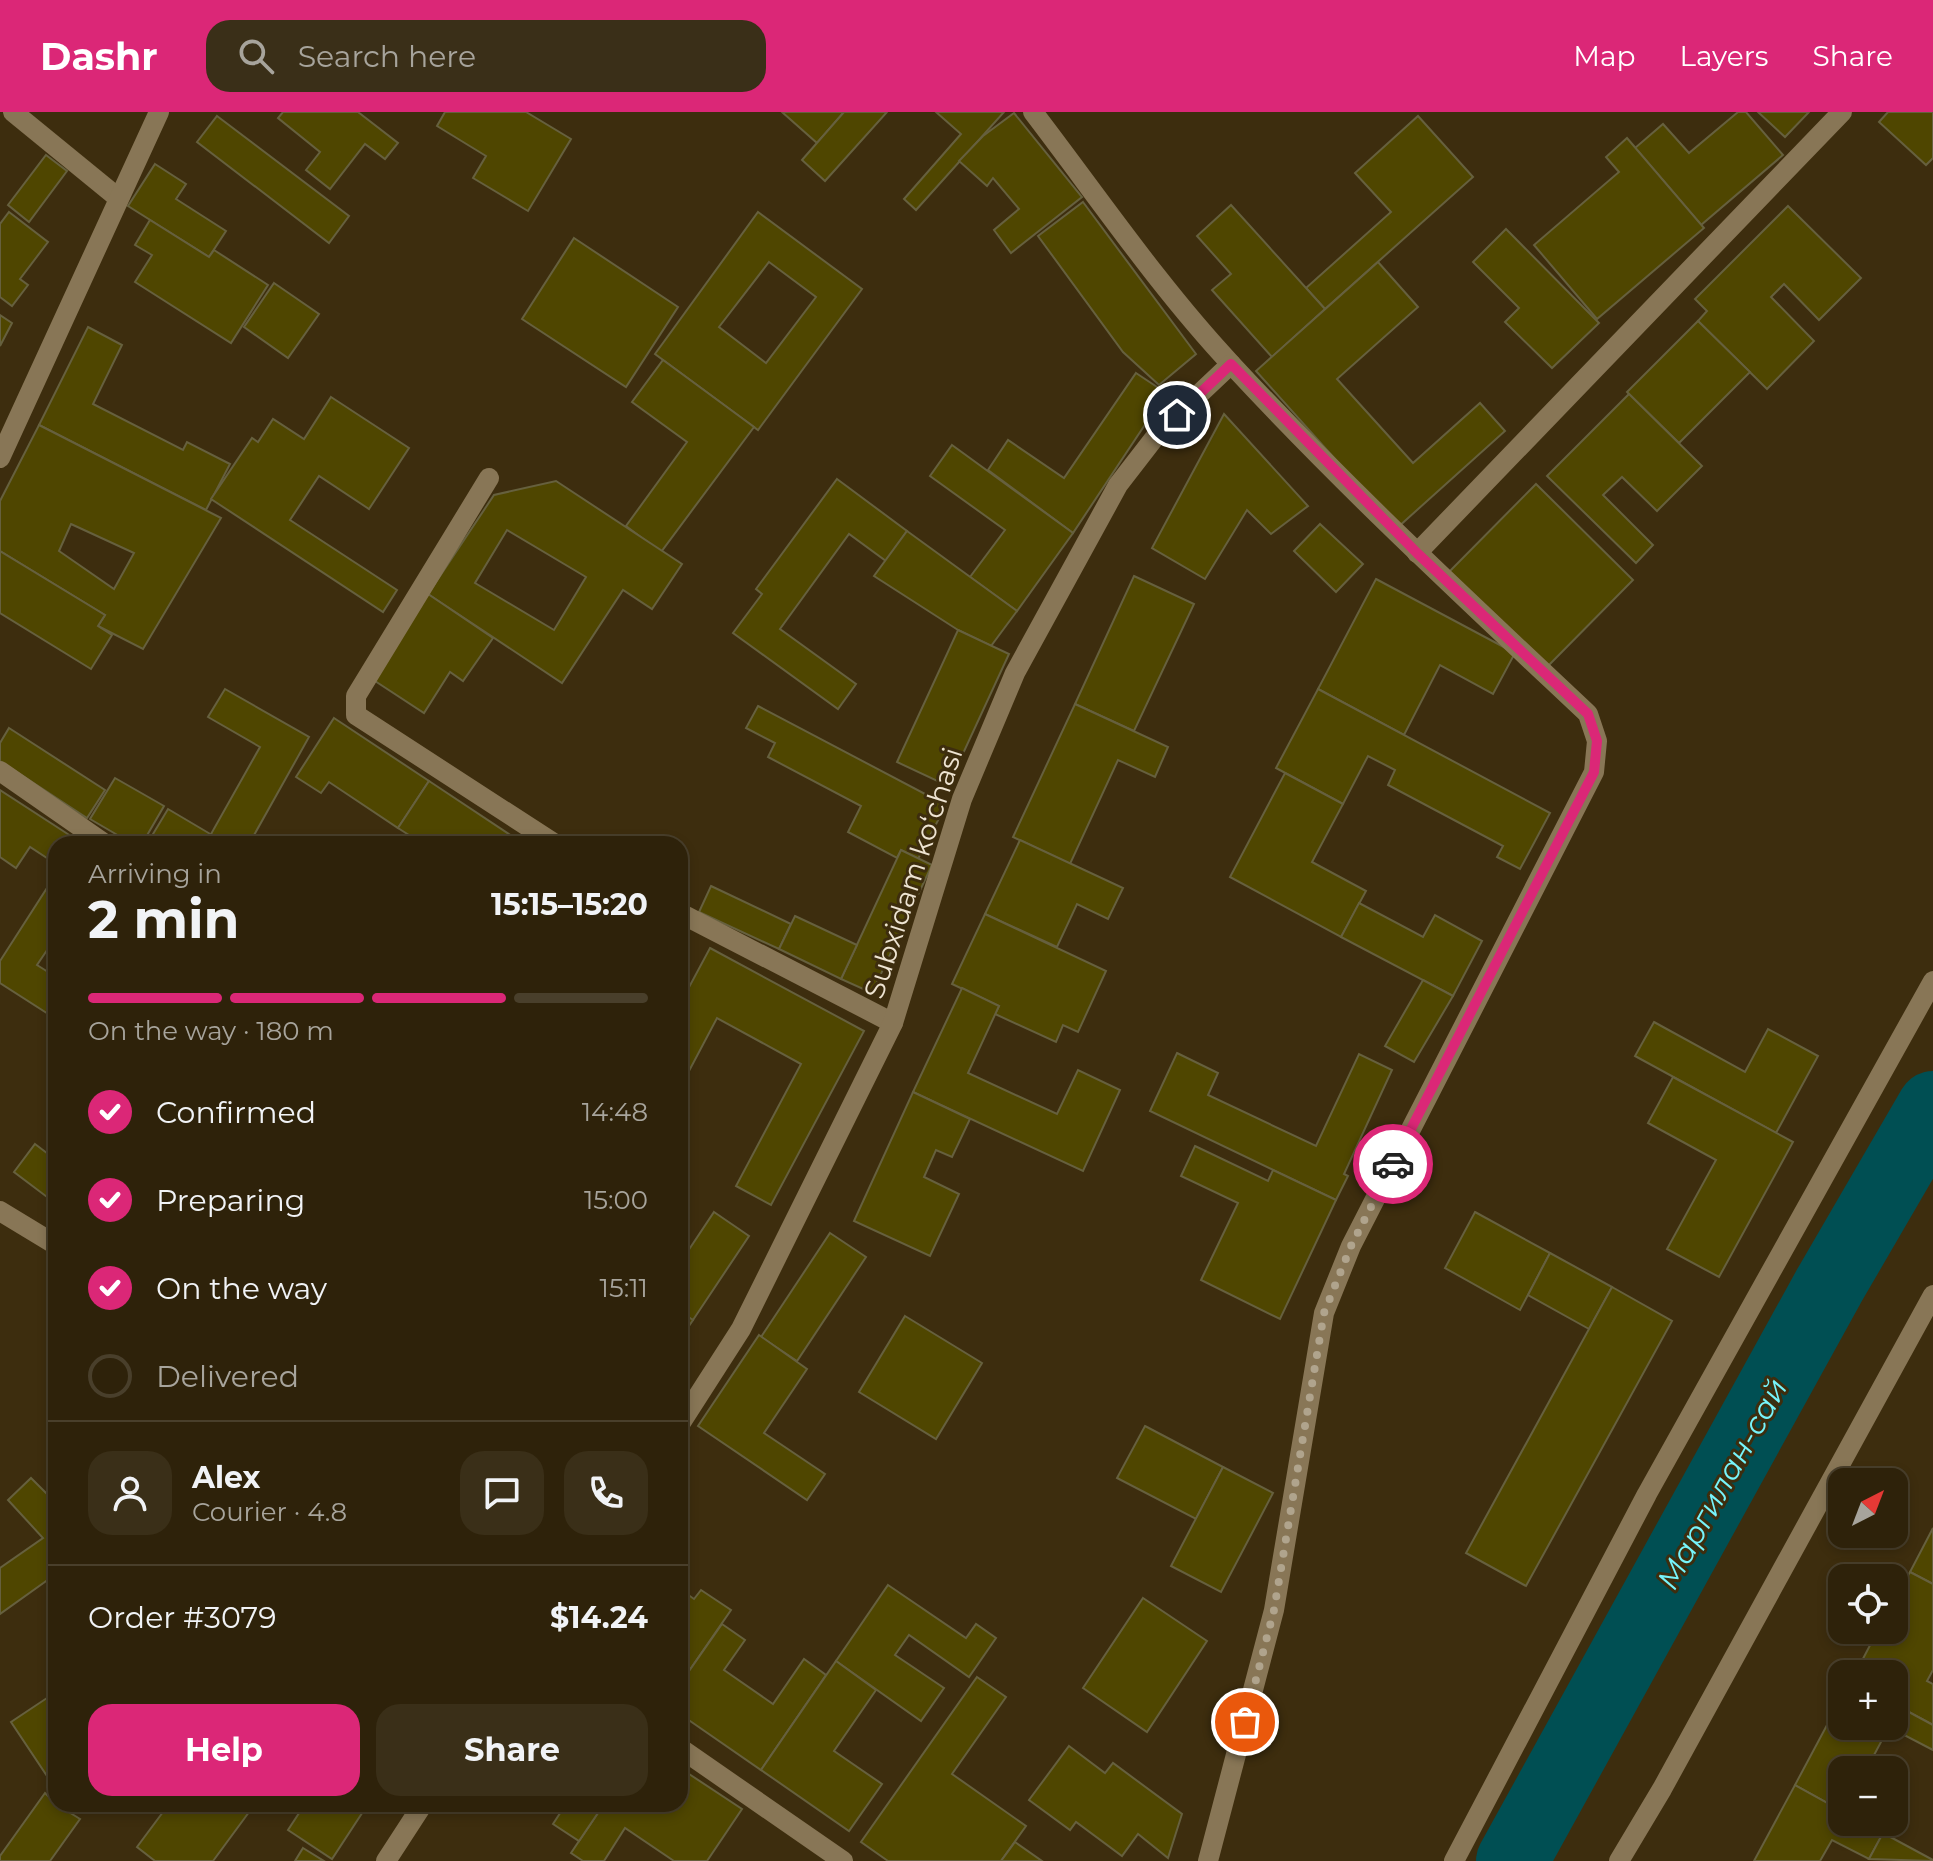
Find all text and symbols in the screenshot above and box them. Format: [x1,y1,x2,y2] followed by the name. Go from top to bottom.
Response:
[206,20,766,92] search box
[40,33,158,80] text: Dashr
[234,34,278,78] icon: search
[298,38,476,75] text: Search here
[1573,39,1636,73] text: Map
[1680,39,1769,73] text: Layers
[1813,39,1893,73] text: Share
[1143,381,1211,449] pin
[1155,393,1199,437] icon: home
[856,743,970,1003] street label: Subxidam koʻchasi
[88,858,222,890] text: Arriving in
[491,886,648,923] text: 15:15–15:20
[88,888,240,951] text: 2 min
[88,1015,334,1047] text: On the way · 180 m
[88,1090,132,1134] icon: check
[156,1094,316,1131] text: Confirmed
[582,1096,648,1128] text: 14:48
[1353,1124,1433,1204] courier
[1371,1142,1415,1186] icon: car
[88,1178,132,1222] icon: check
[156,1182,305,1219] text: Preparing
[584,1184,648,1216] text: 15:00
[88,1266,132,1310] icon: check
[156,1270,327,1307] text: On the way
[600,1272,648,1304] text: 15:11
[156,1358,299,1395] text: Delivered
[1649,1372,1795,1596] water label: Маргилан-сай
[88,1451,172,1535] button: person
[460,1451,544,1535] button: chat
[564,1451,648,1535] button: phone
[192,1459,260,1496] text: Alex
[1828,1468,1908,1548] north arrow
[1828,1468,1908,1836] map controls
[192,1496,347,1528] text: Courier · 4.8
[1828,1564,1908,1644] button: locate
[88,1599,277,1636] text: Order #3079
[550,1599,648,1636] text: $14.24
[1828,1660,1908,1740] button: +
[1211,1688,1279,1756] pin
[1223,1700,1267,1744] icon: bag
[88,1704,360,1796] button: Help
[376,1704,648,1796] button: Share
[1828,1756,1908,1836] button: −

